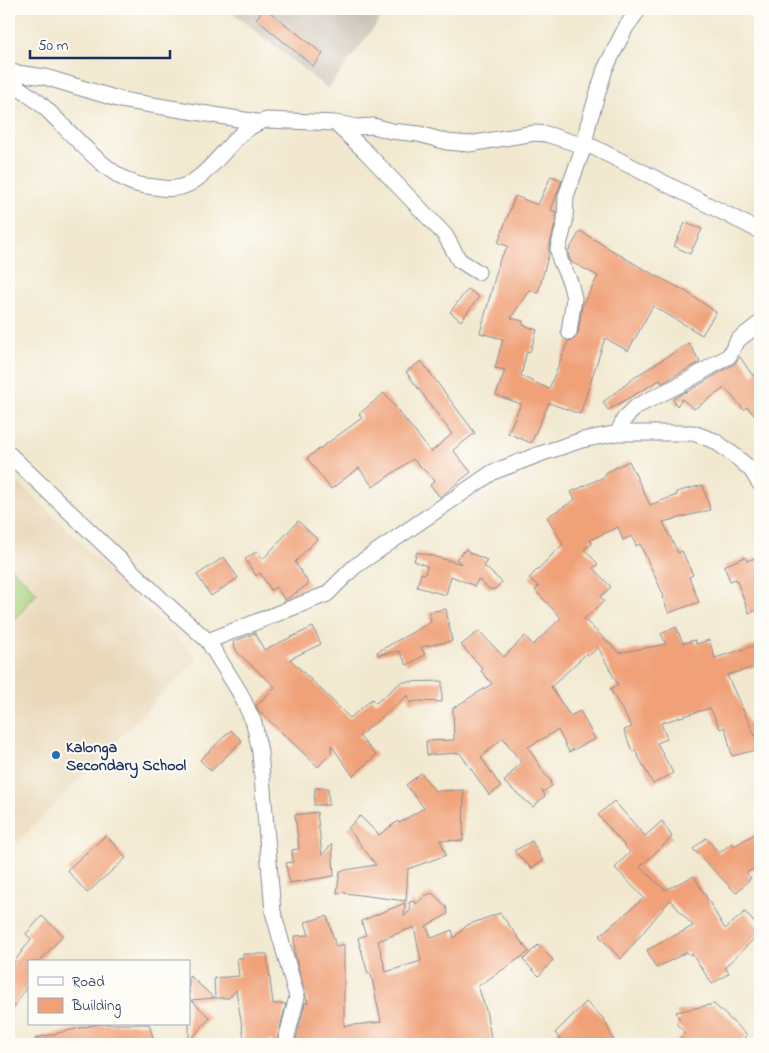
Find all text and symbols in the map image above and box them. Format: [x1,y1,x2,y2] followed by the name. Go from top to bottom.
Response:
[30,28,170,60] scale bar
[38,35,69,57] text: 50 m
[66,736,186,779] place label: Kalonga Secondary School
[50,749,62,761] marker: Kalonga Secondary School
[28,960,190,1026] legend
[72,971,105,993] text: Road
[71,995,121,1018] text: Building

